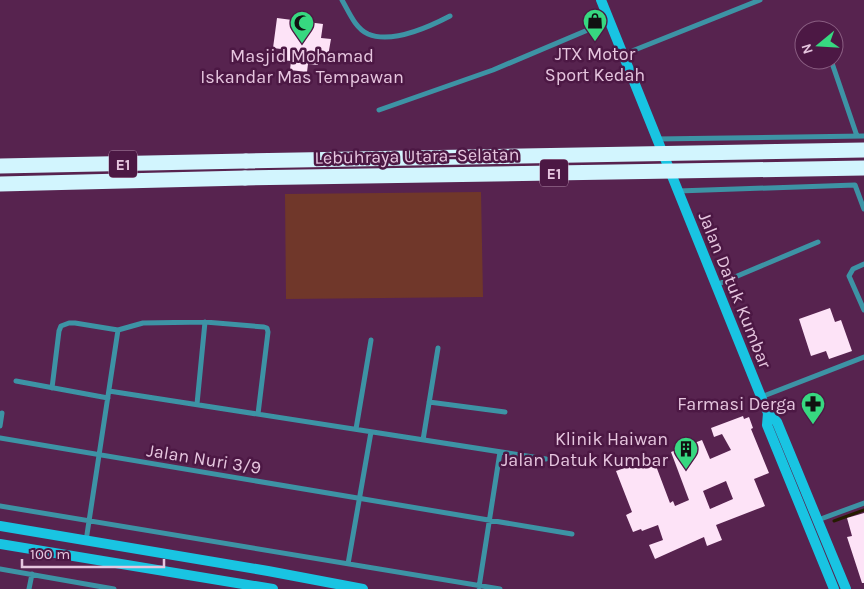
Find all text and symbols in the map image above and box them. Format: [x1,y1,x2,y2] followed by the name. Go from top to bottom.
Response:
[582,8,608,42] shop icon: JTX Motor Sport Kedah
[289,10,315,44] mosque icon: Masjid Mohamad Iskandar Mas Tempawan
[794,20,844,70] north arrow
[797,41,817,56] text: N
[545,43,645,86] place label: JTX Motor Sport Kedah
[200,45,404,88] place label: Masjid Mohamad Iskandar Mas Tempawan
[314,143,520,169] street label: Lebuhraya Utara–Selatan
[109,150,137,178] road number: E1
[540,160,568,187] road number: E1
[694,209,777,372] street label: Jalan Datuk Kumbar
[800,391,826,425] pharmacy icon: Farmasi Derga
[677,393,796,415] place label: Farmasi Derga
[501,428,668,471] place label: Klinik Haiwan Jalan Datuk Kumbar
[673,436,699,470] building icon: Klinik Haiwan Jalan Datuk Kumbar
[145,439,263,479] street label: Jalan Nuri 3/9
[22,536,165,568] scale bar
[30,545,70,563] text: 100 m

